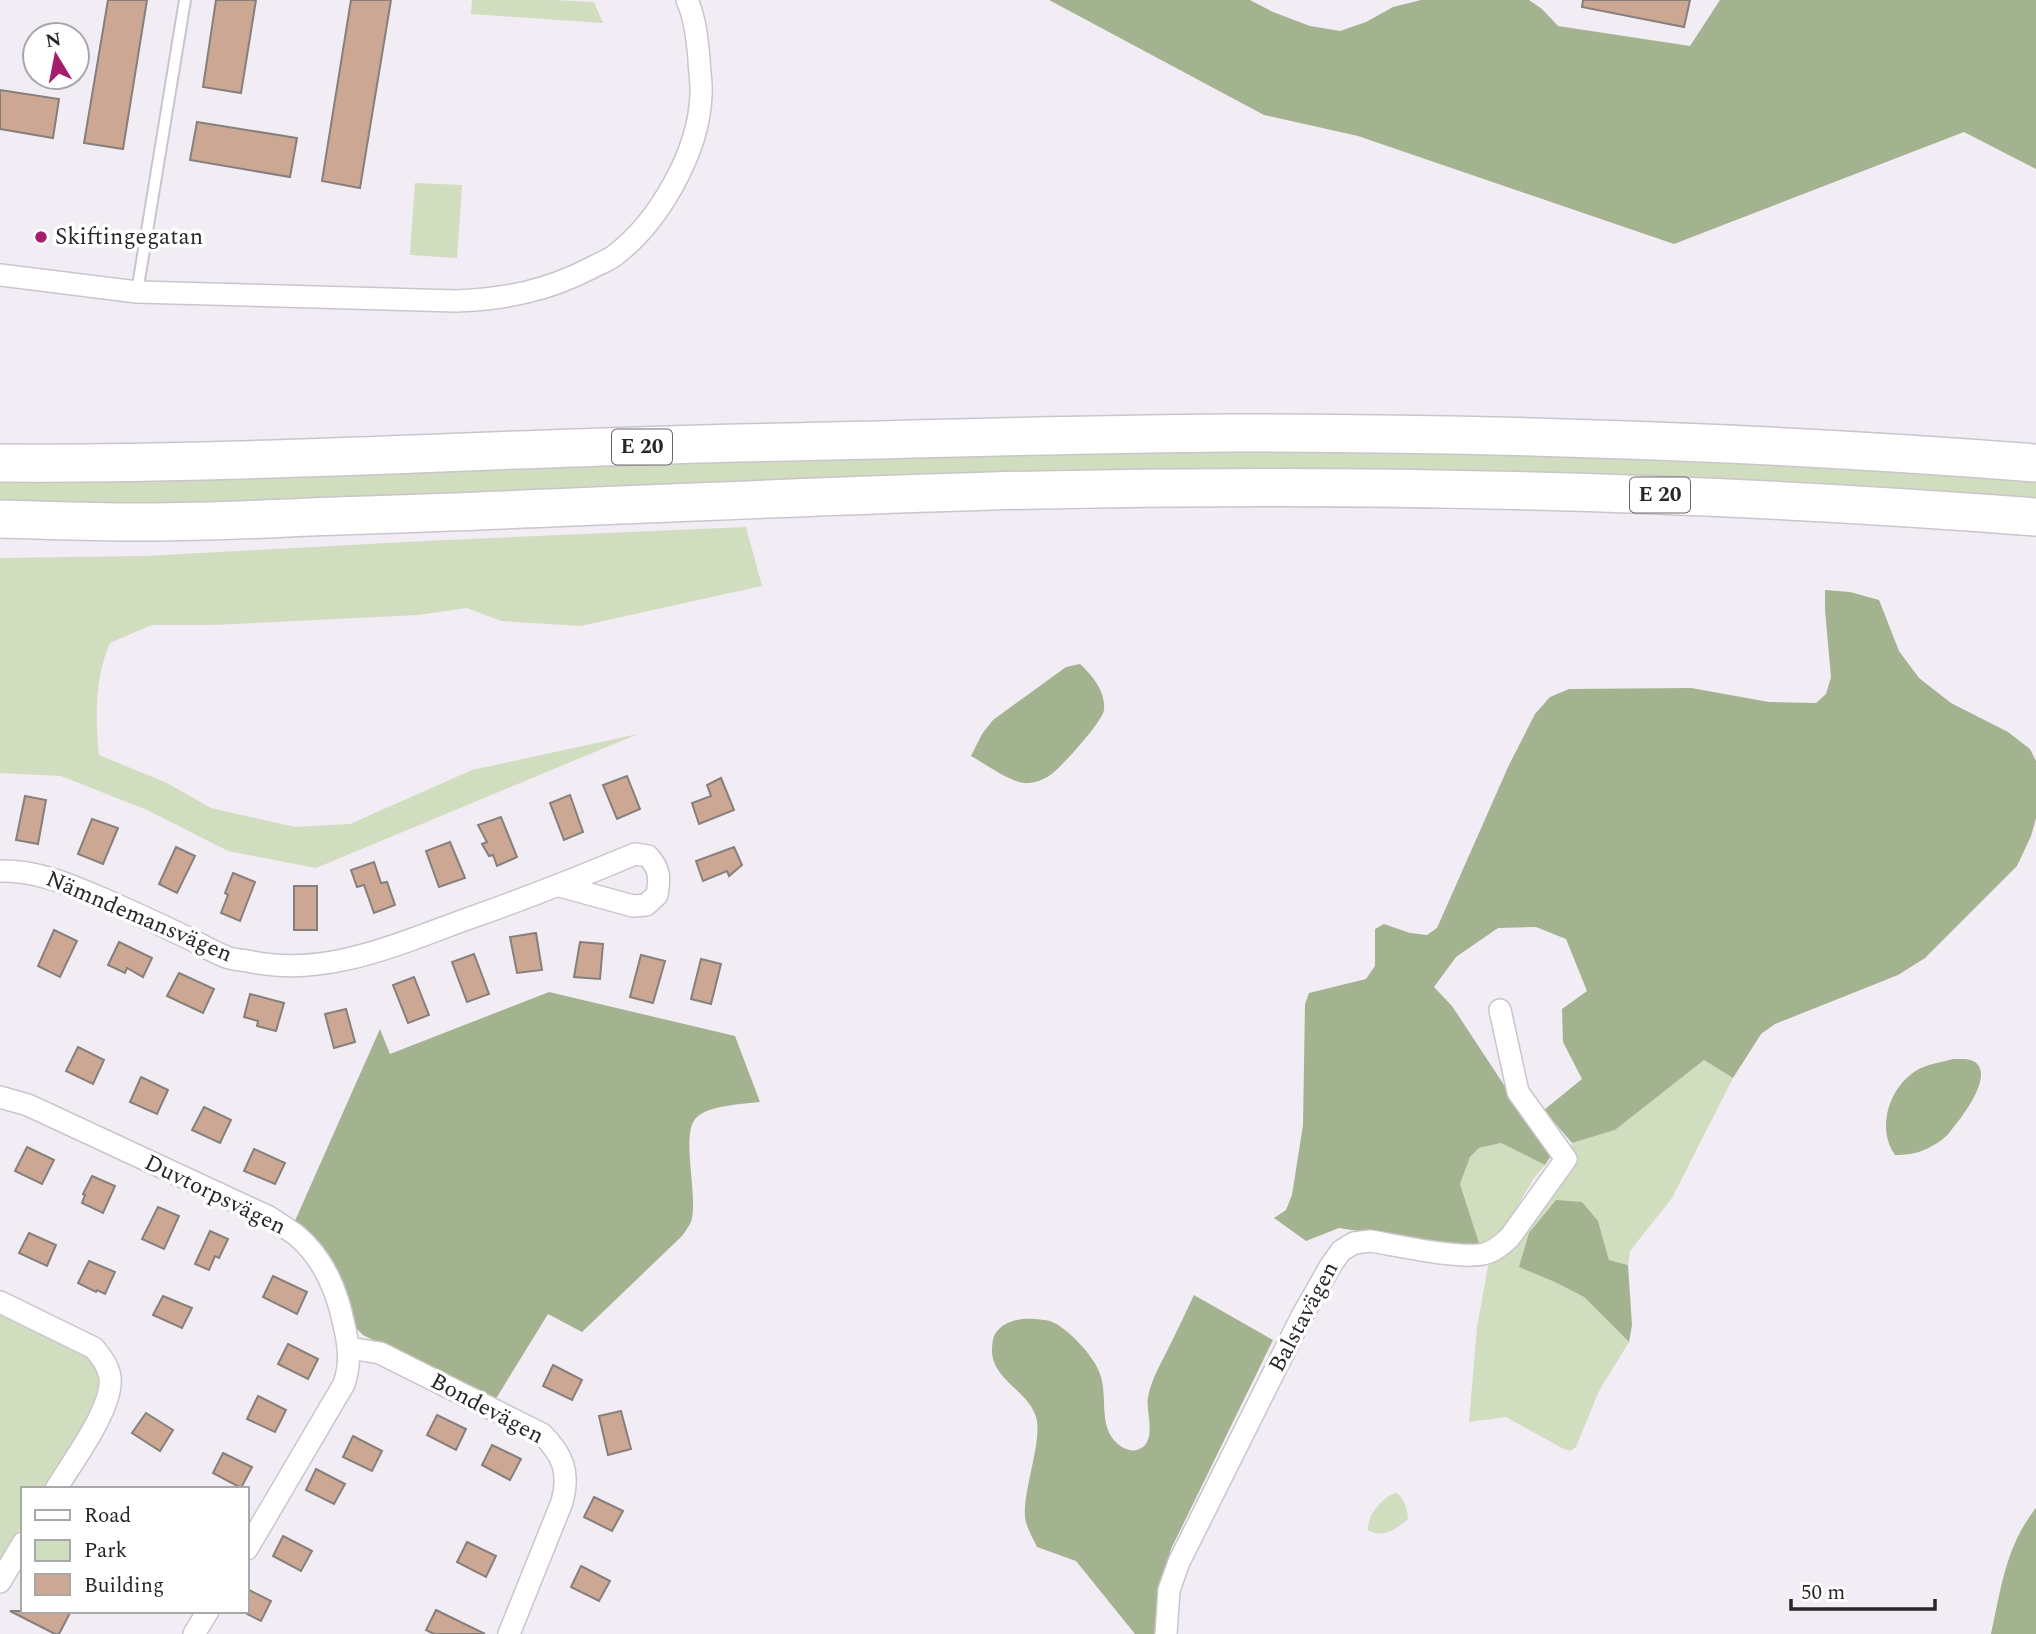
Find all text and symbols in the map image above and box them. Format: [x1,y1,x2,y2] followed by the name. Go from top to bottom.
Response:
[21,21,91,91] north arrow
[43,25,63,56] text: N
[55,220,203,255] place label: Skiftingegatan
[33,229,49,245] marker: Skiftingegatan
[612,430,672,464] road number: E 20
[1630,477,1690,512] road number: E 20
[40,862,238,972] street label: Nämndemansvägen
[138,1146,292,1244] street label: Duvtorpsvägen
[1260,1255,1348,1379] street label: Balstavägen
[424,1364,550,1454] street label: Bondevägen
[21,1487,248,1613] legend
[84,1500,131,1532] text: Road
[84,1535,128,1567] text: Park
[1791,1568,1934,1612] scale bar
[84,1570,164,1602] text: Building
[1801,1577,1845,1609] text: 50 m

